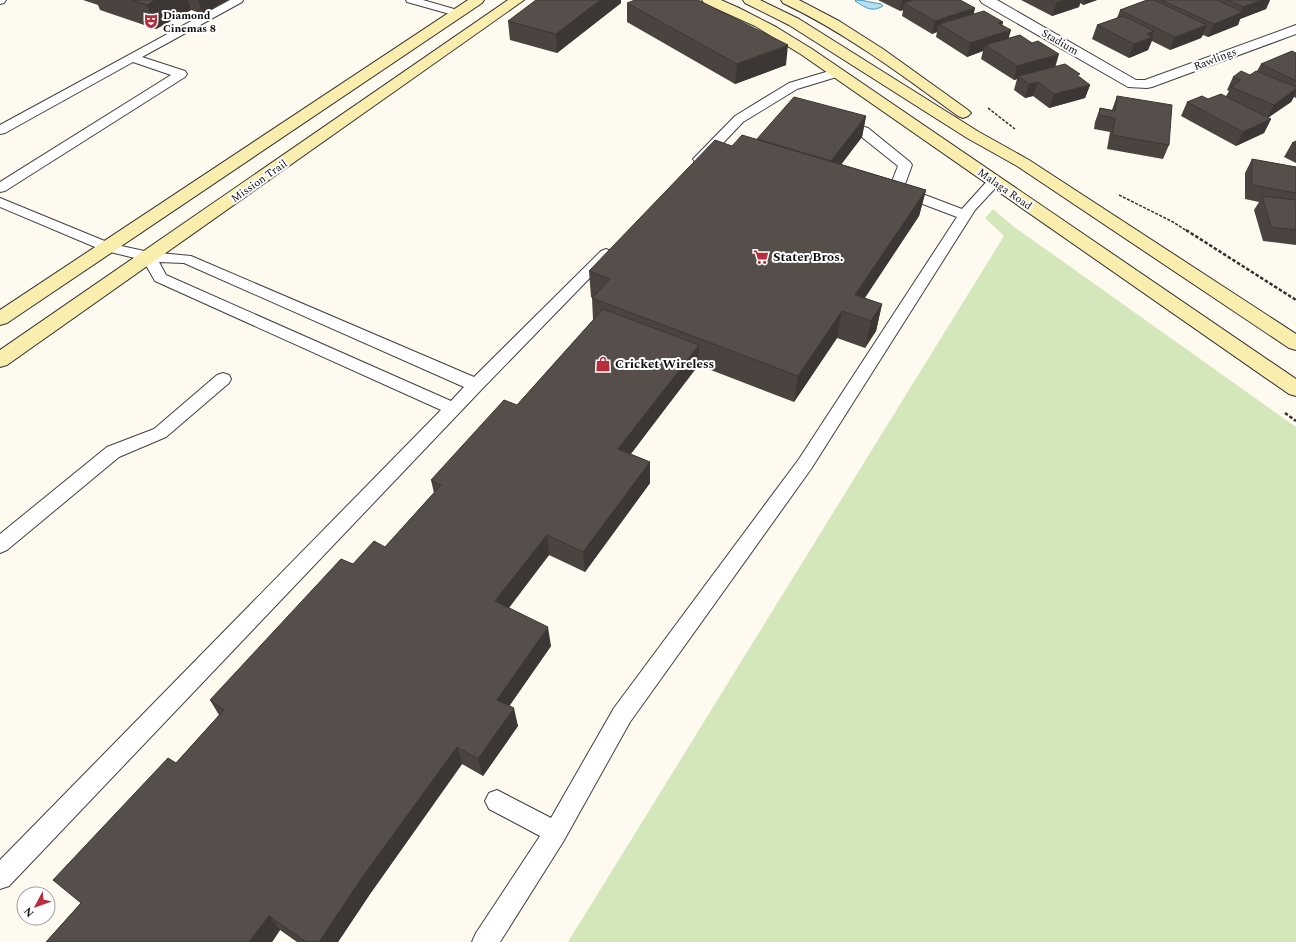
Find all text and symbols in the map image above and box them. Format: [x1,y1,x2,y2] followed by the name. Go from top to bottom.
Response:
[163,7,216,37] place label: Diamond Cinemas 8
[142,12,160,30] theatre icon: Diamond Cinemas 8
[1038,25,1082,60] street label: Stadium
[1191,43,1239,75] street label: Rawlings
[227,155,291,207] street label: Mission Trail
[974,164,1036,214] street label: Malaga Road
[773,247,843,267] place label: Stater Bros.
[752,248,770,266] supermarket icon: Stater Bros.
[615,354,714,374] place label: Cricket Wireless
[594,355,612,373] shop icon: Cricket Wireless
[16,886,56,926] north arrow
[19,903,38,921] text: N

